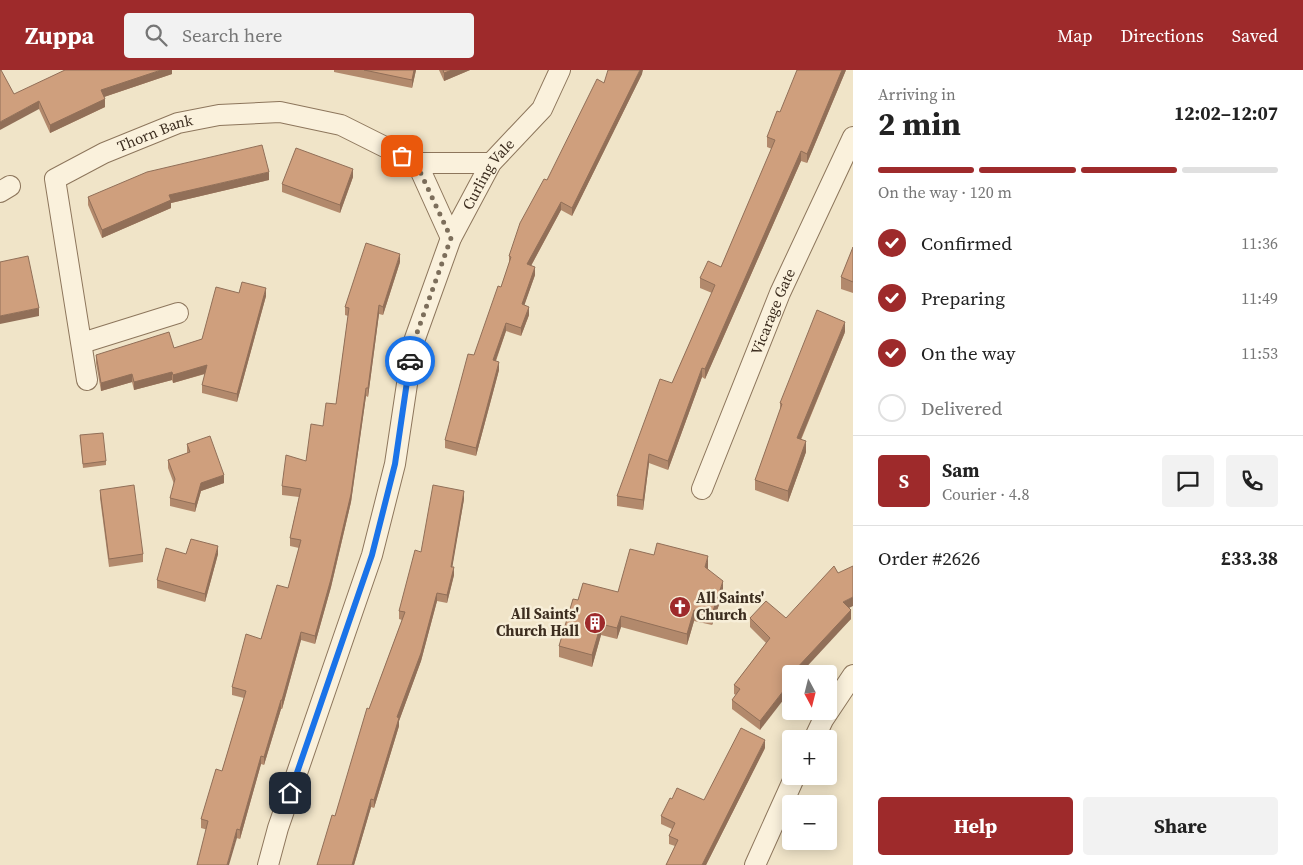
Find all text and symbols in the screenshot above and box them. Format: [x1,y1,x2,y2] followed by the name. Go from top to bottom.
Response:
[124,13,474,58] search box
[25,19,94,52] text: Zuppa
[142,21,170,49] icon: search
[182,22,282,48] text: Search here
[1057,23,1093,48] text: Map
[1121,23,1204,48] text: Directions
[1232,23,1278,48] text: Saved
[878,83,956,105] text: Arriving in
[1174,100,1278,126] text: 12:02–12:07
[878,102,961,146] text: 2 min
[114,109,195,157] street label: Thorn Bank
[457,133,519,213] street label: Curling Vale
[381,135,423,177] pin
[388,142,416,170] icon: bag
[878,181,1012,203] text: On the way · 120 m
[878,229,906,257] icon: check
[921,230,1012,256] text: Confirmed
[1241,232,1278,254] text: 11:36
[745,264,800,358] street label: Vicarage Gate
[878,284,906,312] icon: check
[921,285,1005,311] text: Preparing
[1241,287,1278,309] text: 11:49
[385,336,435,386] courier
[878,339,906,367] icon: check
[921,340,1016,366] text: On the way
[1241,342,1278,364] text: 11:53
[396,347,424,375] icon: car
[921,395,1002,421] text: Delivered
[1162,455,1214,507] button: chat
[1226,455,1278,507] button: phone
[942,457,980,483] text: Sam
[899,468,909,494] text: S
[942,483,1030,505] text: Courier · 4.8
[878,545,980,571] text: Order #2626
[1221,545,1278,571] text: £33.38
[696,587,764,625] place label: All Saints' Church
[668,595,692,619] church icon: All Saints' Church
[496,603,579,641] place label: All Saints' Church Hall
[583,611,607,635] building icon: All Saints' Church Hall
[782,665,838,720] north arrow
[782,665,837,850] map controls
[782,730,837,785] button: +
[269,772,311,814] pin
[276,779,304,807] icon: home
[782,795,837,850] button: −
[878,797,1073,855] button: Help
[1083,797,1278,855] button: Share

